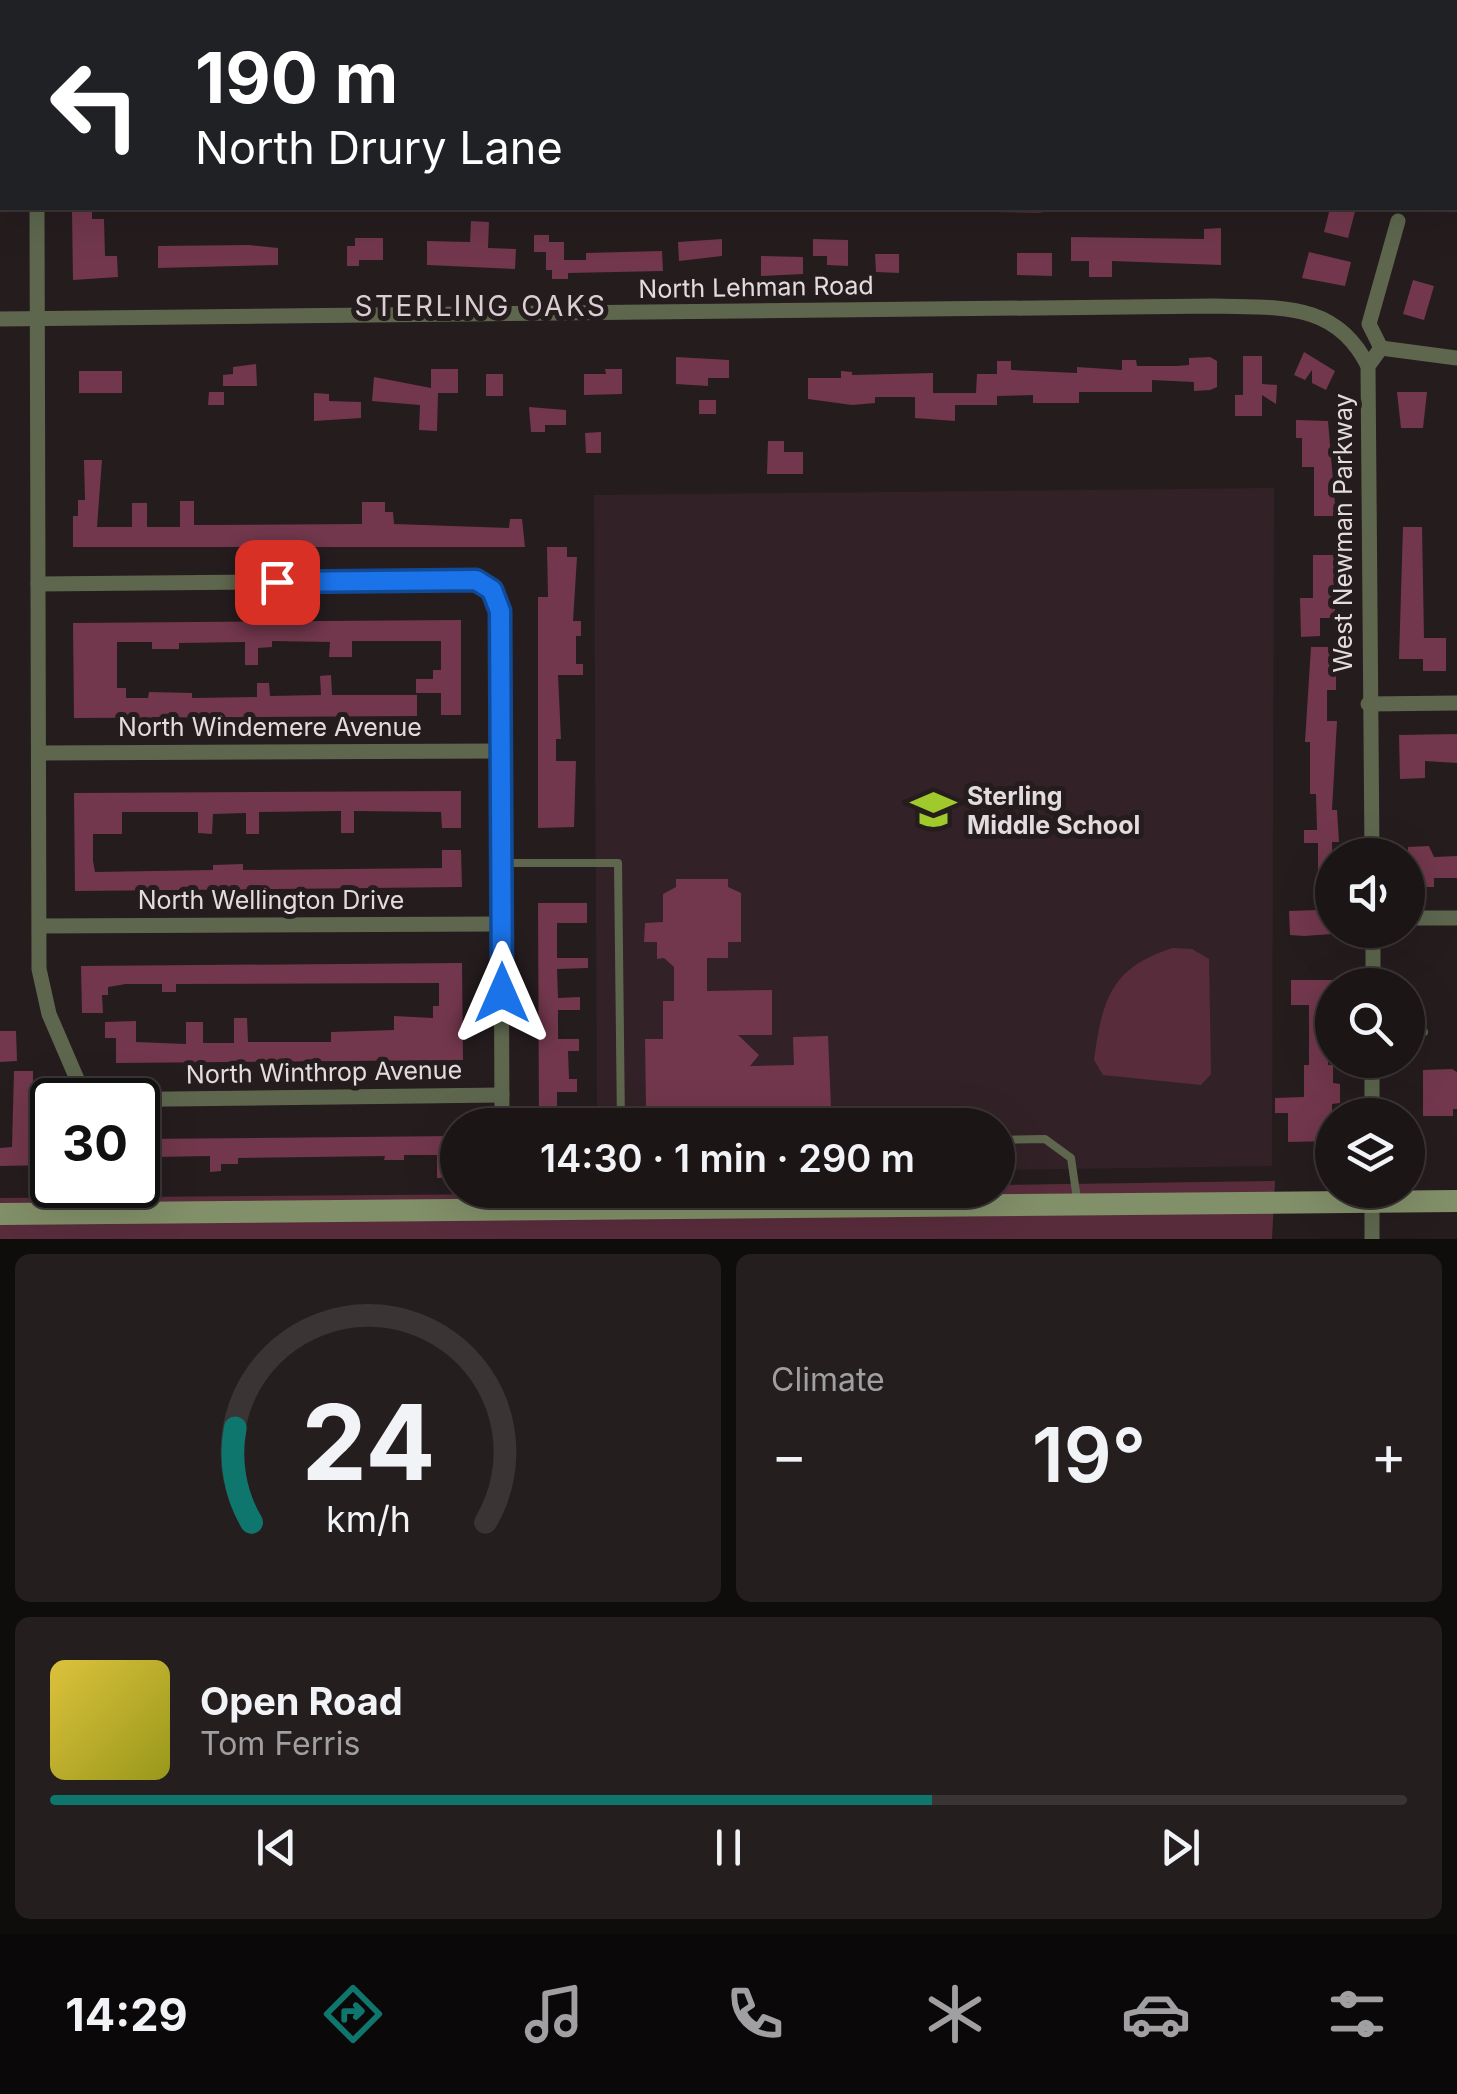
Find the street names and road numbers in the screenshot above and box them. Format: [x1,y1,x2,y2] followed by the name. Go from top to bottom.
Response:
[638,270,874,304] street label: North Lehman Road
[1328,393,1358,673] street label: West Newman Parkway
[118,712,422,742] street label: North Windemere Avenue
[138,885,404,915] street label: North Wellington Drive
[186,1055,462,1089] street label: North Winthrop Avenue

